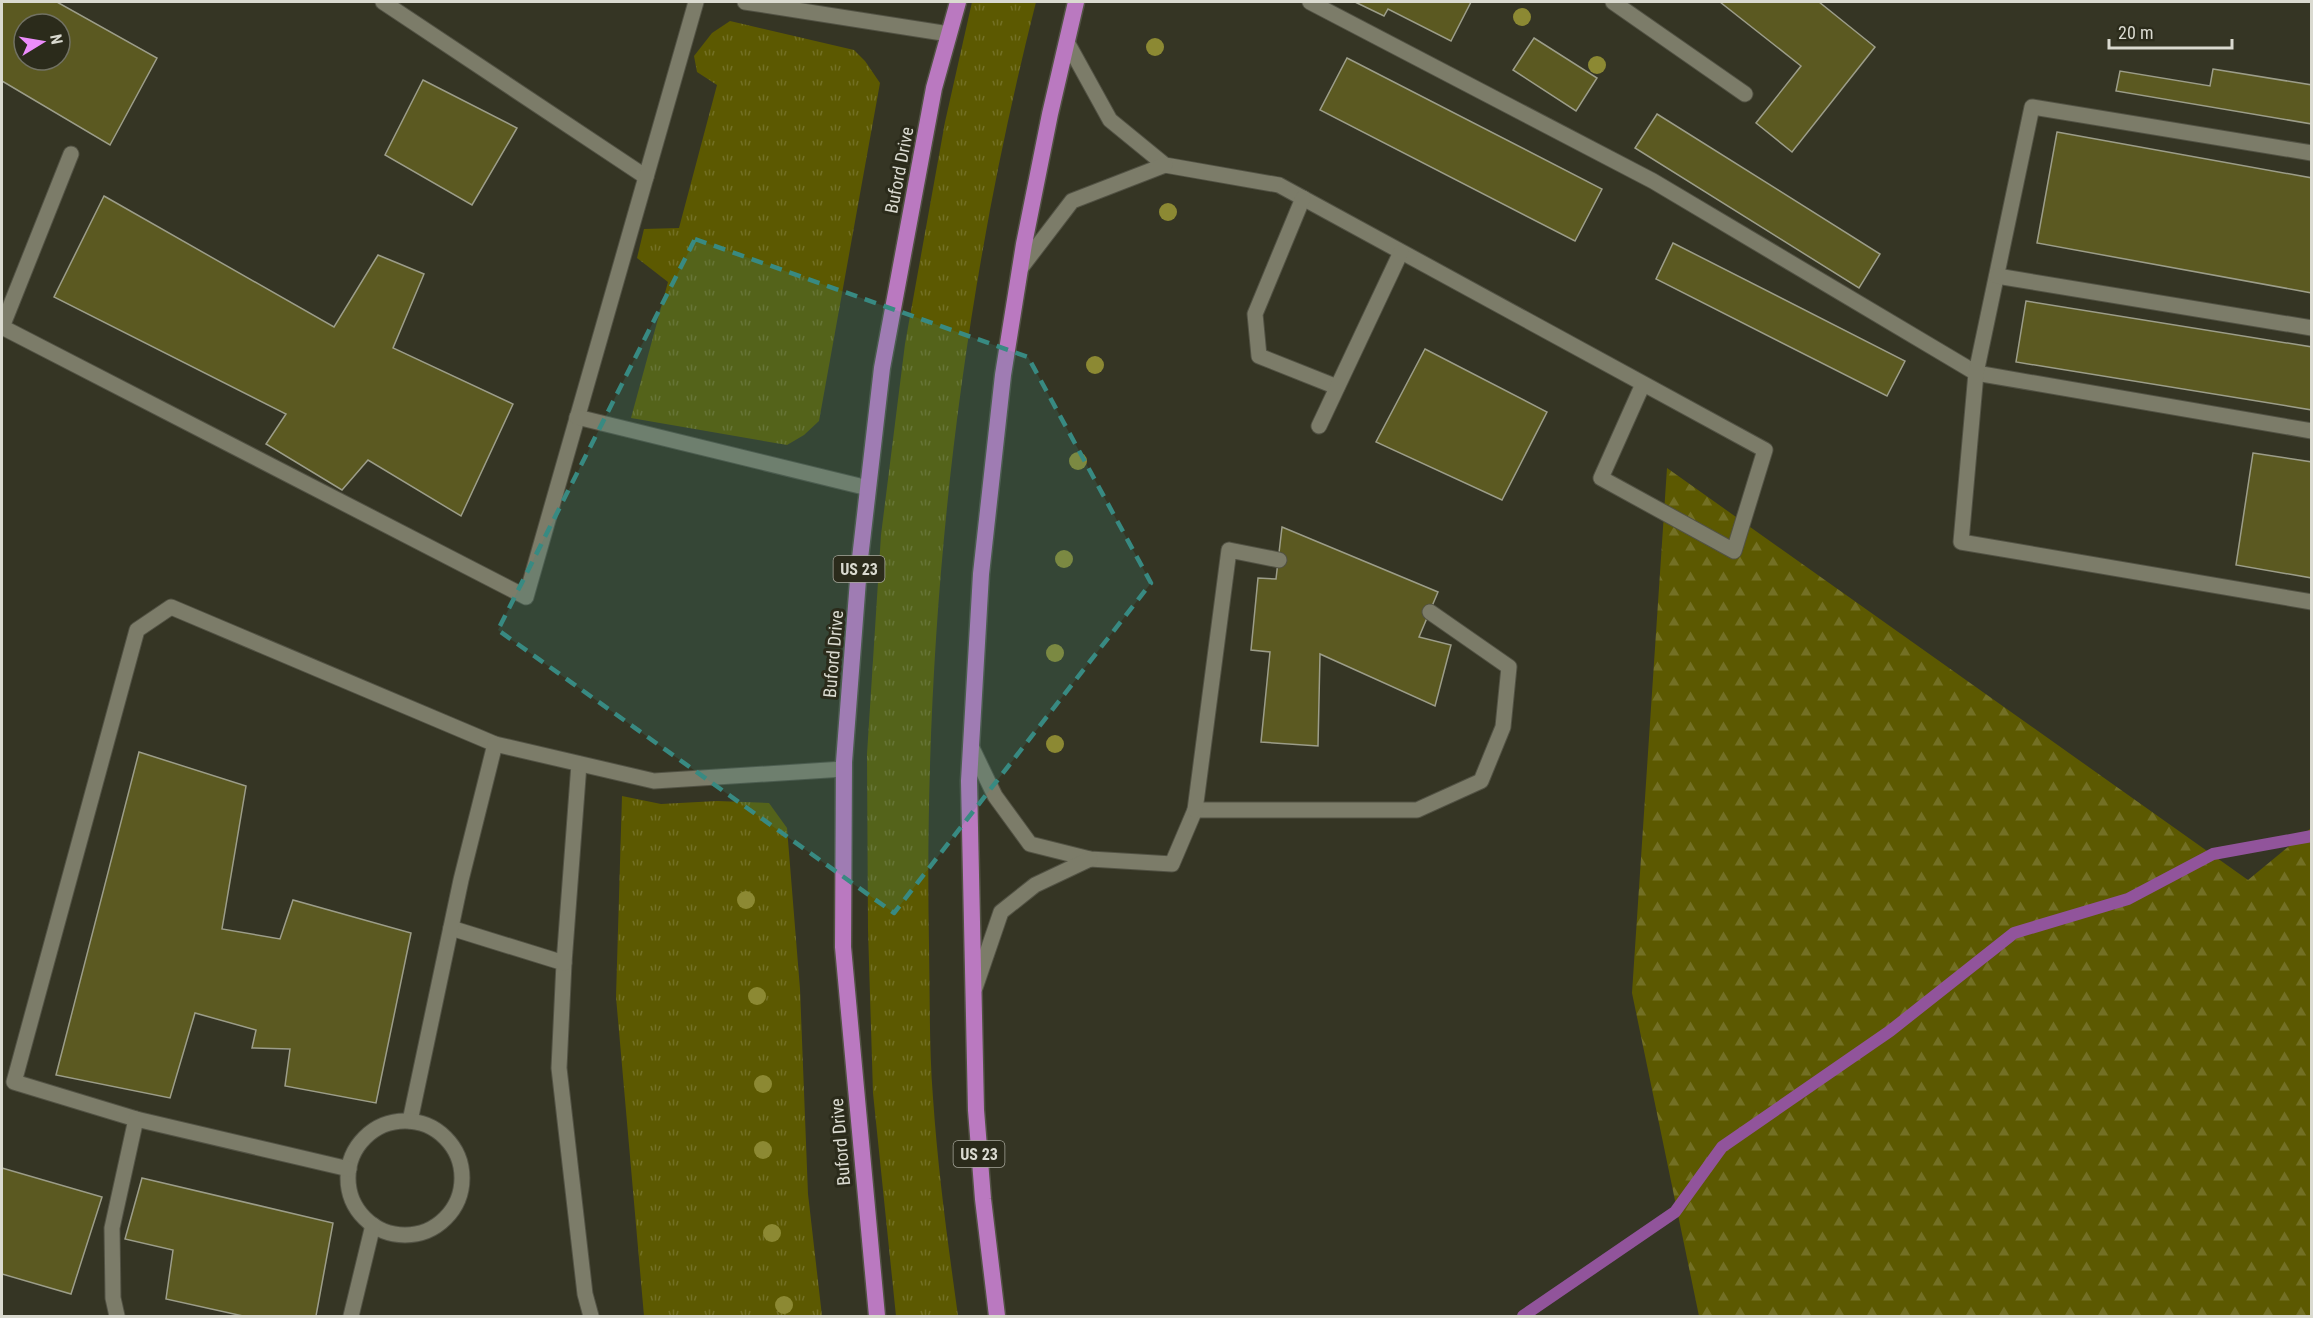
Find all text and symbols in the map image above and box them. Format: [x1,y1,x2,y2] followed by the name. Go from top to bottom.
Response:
[12,12,72,72] north arrow
[2109,12,2232,50] scale bar
[2118,22,2153,43] text: 20 m
[46,33,66,46] text: N
[880,125,918,215] street label: Buford Drive
[834,556,884,582] road number: US 23
[819,609,847,699] street label: Buford Drive
[826,1097,854,1187] street label: Buford Drive
[954,1141,1004,1167] road number: US 23

